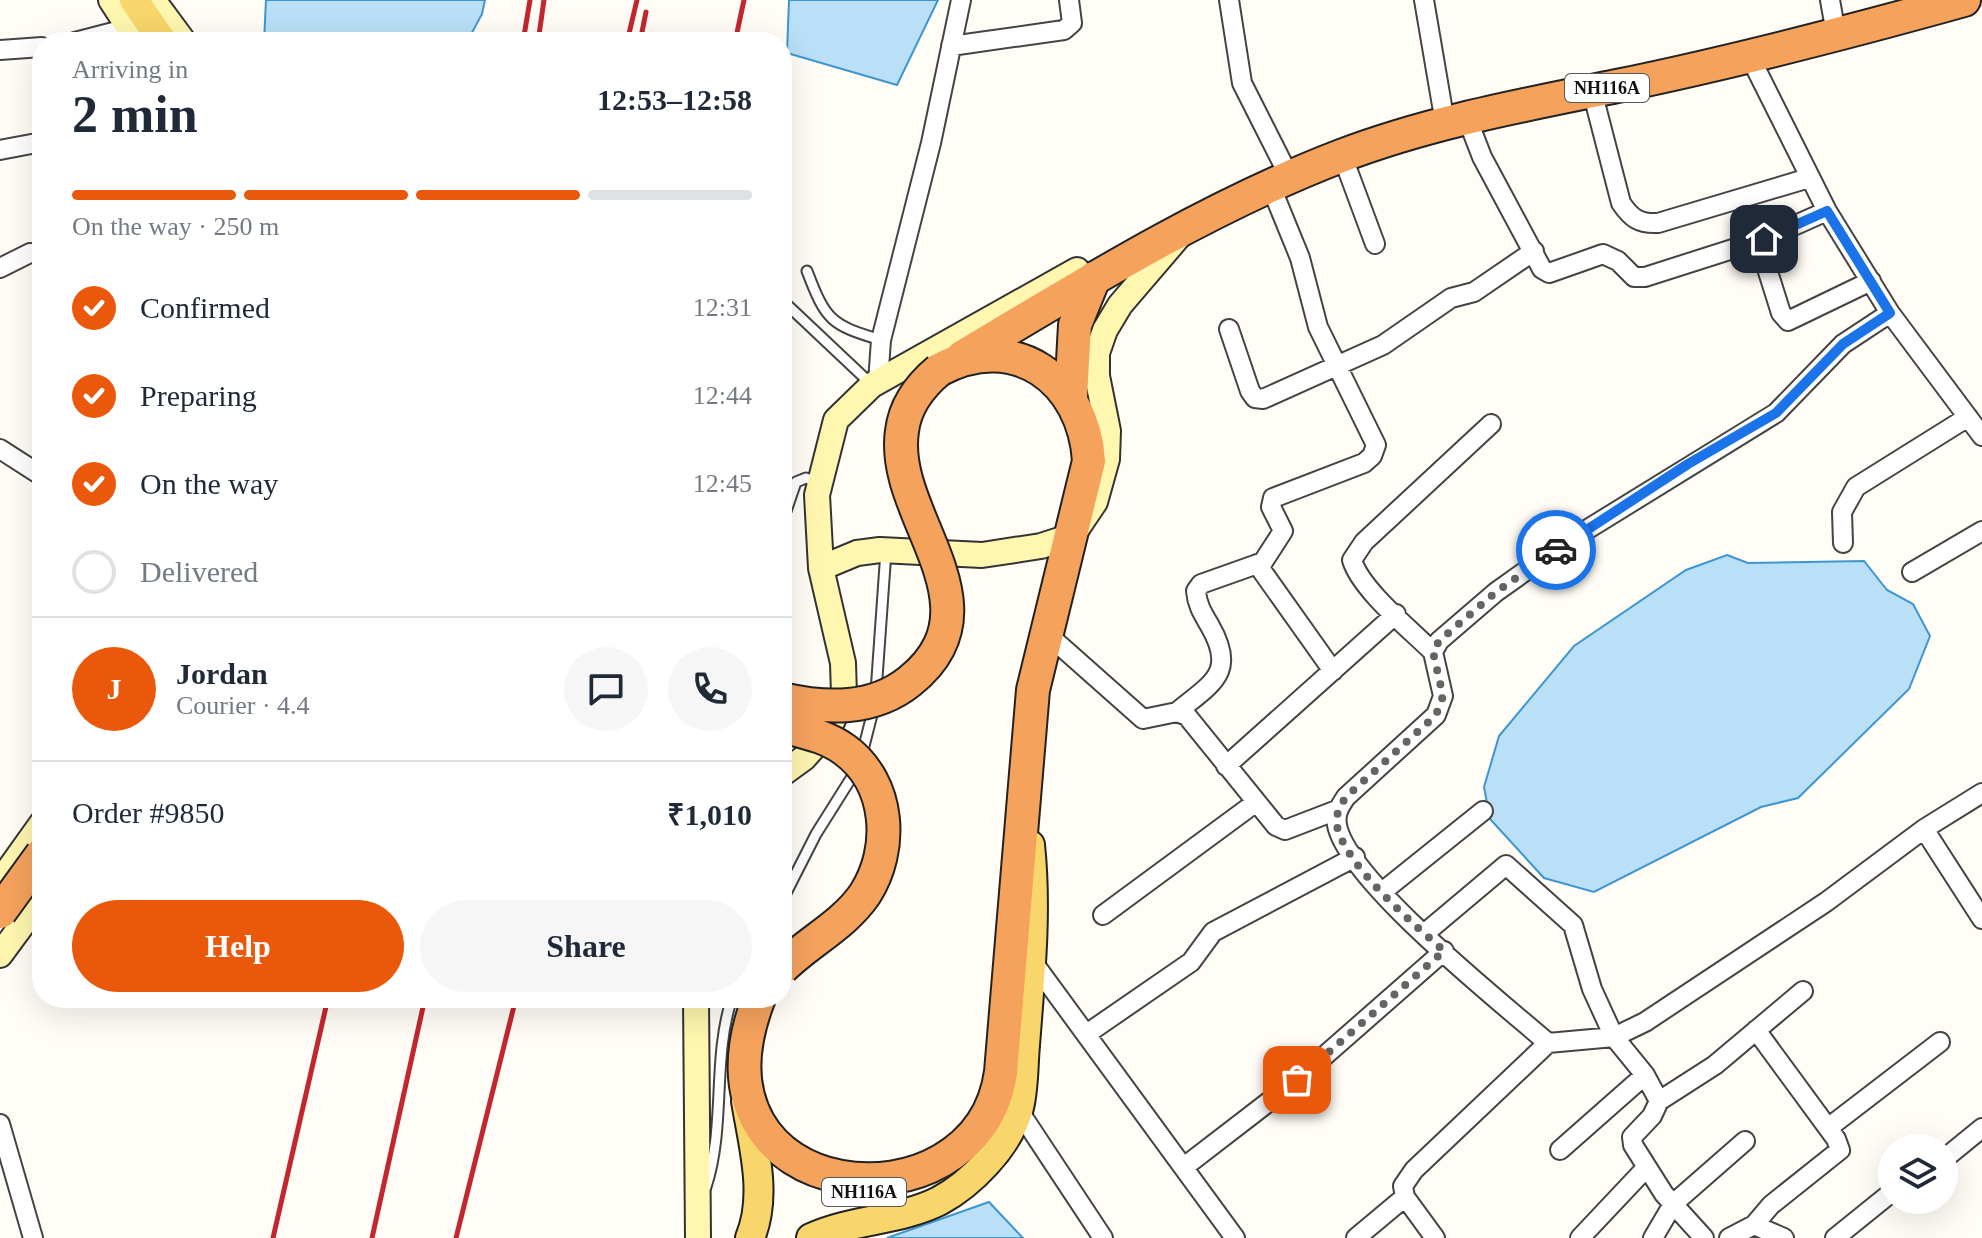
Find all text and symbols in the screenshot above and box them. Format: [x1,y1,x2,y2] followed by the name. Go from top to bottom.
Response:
[72,55,188,84] text: Arriving in
[1565,74,1649,102] road number: NH116A
[597,83,752,116] text: 12:53–12:58
[72,86,198,143] text: 2 min
[1730,205,1798,273] pin
[72,212,279,241] text: On the way · 250 m
[1742,217,1786,261] icon: home
[72,286,116,330] icon: check
[140,291,270,324] text: Confirmed
[693,293,752,322] text: 12:31
[72,374,116,418] icon: check
[140,379,257,412] text: Preparing
[693,381,752,410] text: 12:44
[72,462,116,506] icon: check
[140,467,278,500] text: On the way
[693,469,752,498] text: 12:45
[1516,510,1596,590] courier
[1534,528,1578,572] icon: car
[140,555,258,588] text: Delivered
[564,647,648,731] button: chat
[668,647,752,731] button: phone
[176,657,268,690] text: Jordan
[107,672,122,705] text: J
[176,691,310,720] text: Courier · 4.4
[72,796,224,829] text: Order #9850
[667,798,752,831] text: ₹1,010
[72,900,404,992] button: Help
[420,900,752,992] button: Share
[1263,1046,1331,1114] pin
[1275,1058,1319,1102] icon: bag
[1878,1134,1958,1214] map controls
[1878,1134,1958,1214] button: layers
[822,1178,906,1206] road number: NH116A

